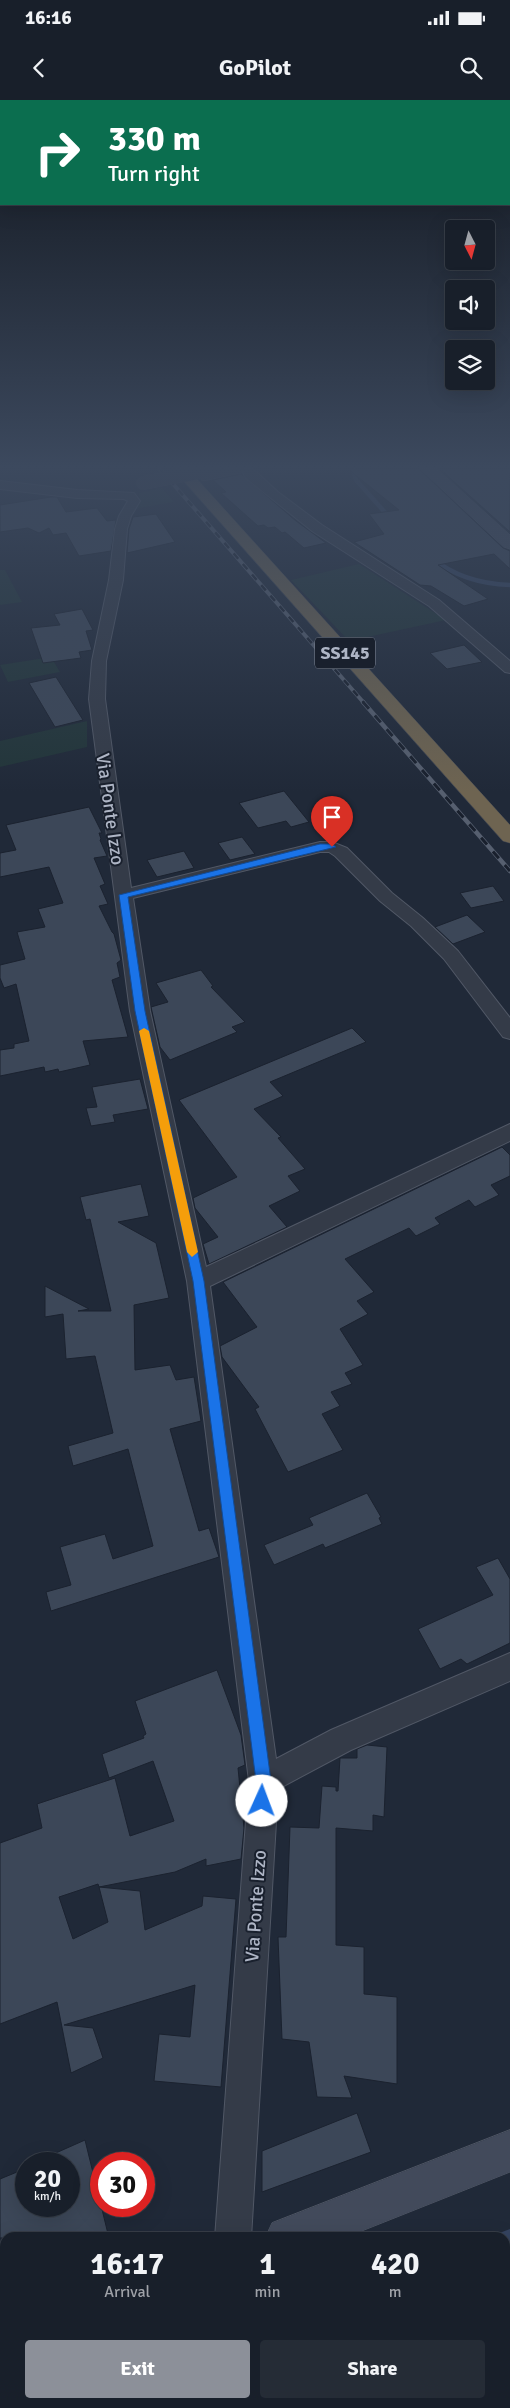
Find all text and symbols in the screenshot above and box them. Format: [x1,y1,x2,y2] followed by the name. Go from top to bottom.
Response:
[25,6,72,30] text: 16:16
[25,54,53,82] icon: back
[219,54,291,81] text: GoPilot
[457,54,485,82] icon: search
[108,117,201,160] text: 330 m
[25,120,90,185] icon: right
[108,160,200,187] text: Turn right
[445,220,495,270] north arrow
[445,220,495,390] map controls
[445,280,495,330] button: sound
[445,340,495,390] button: layers
[315,638,375,668] road number: SS145
[90,752,130,867] street label: Via Ponte Izzo
[311,796,353,847] pin
[318,803,346,831] icon: arrive
[235,1774,287,1826] position arrow
[240,1849,272,1963] street label: Via Ponte Izzo
[90,2152,155,2217] speed limit sign: 30
[34,2163,61,2194] text: 20
[34,2189,61,2204] text: km/h
[90,2246,164,2283] text: 16:17
[259,2246,276,2283] text: 1
[371,2246,419,2283] text: 420
[104,2282,150,2302] text: Arrival
[255,2282,280,2302] text: min
[389,2282,402,2302] text: m
[25,2340,250,2398] button: Exit
[260,2340,485,2398] button: Share

